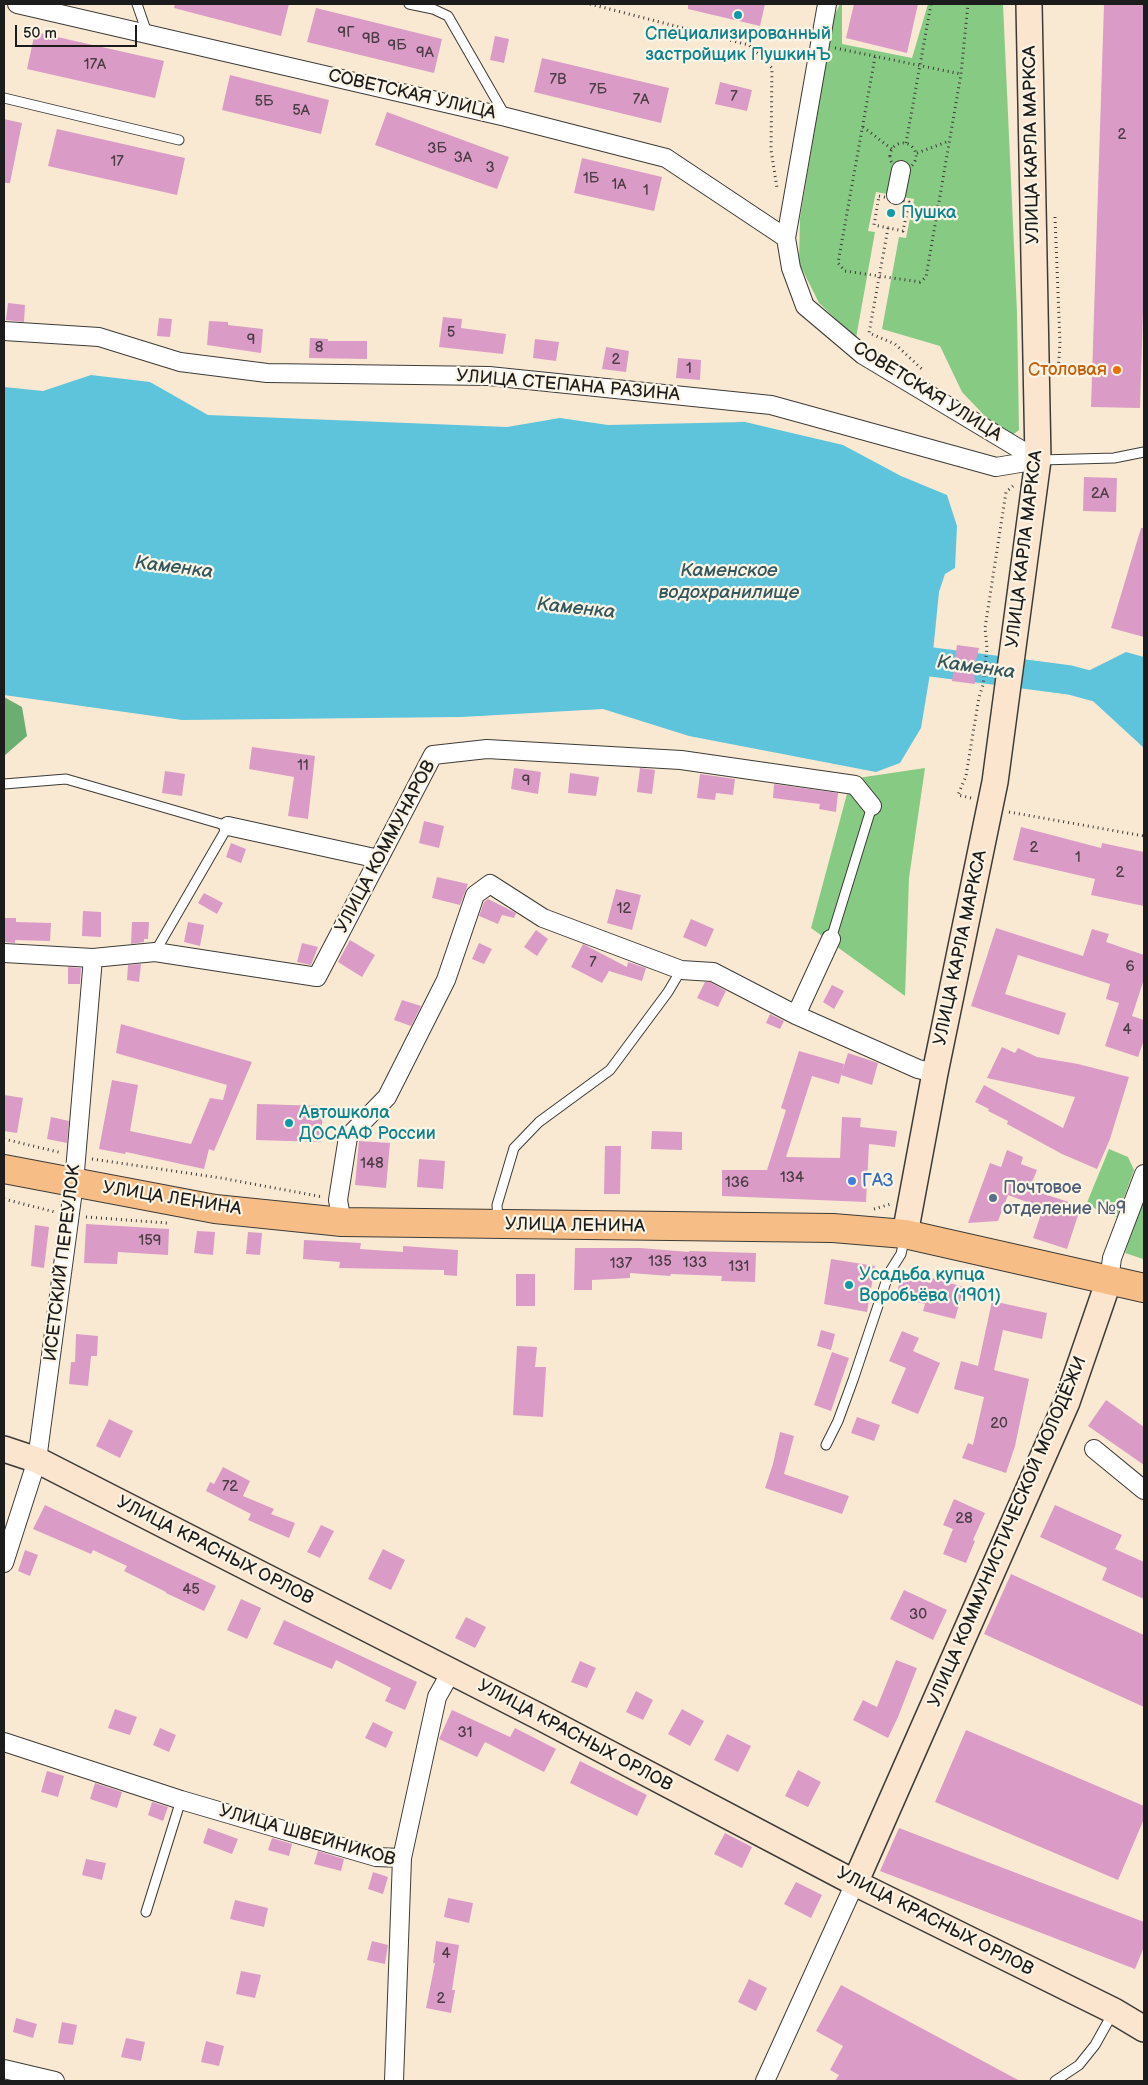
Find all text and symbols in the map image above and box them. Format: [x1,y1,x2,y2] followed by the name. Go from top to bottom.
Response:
[732,9,744,21] marker: Специализированный застройщик ПушкинЪ
[18,15,140,47] scale bar
[645,23,831,66] place label: Специализированный застройщик ПушкинЪ
[23,24,57,43] text: 50 m
[338,24,354,42] house number: 9Г
[362,30,380,48] house number: 9В
[387,37,407,55] house number: 9Б
[416,44,434,62] house number: 9А
[1019,45,1045,245] street label: УЛИЦА КАРЛА МАРКСА
[84,56,106,74] house number: 17А
[326,65,498,125] street label: СОВЕТСКАЯ УЛИЦА
[550,71,566,89] house number: 7В
[589,81,607,99] house number: 7Б
[730,88,738,106] house number: 7
[633,91,649,109] house number: 7А
[255,93,273,111] house number: 5Б
[292,102,310,120] house number: 5А
[1118,126,1126,144] house number: 2
[427,140,447,158] house number: 3Б
[454,149,472,167] house number: 3А
[110,153,124,171] house number: 17
[485,159,495,177] house number: 3
[583,170,599,188] house number: 1Б
[612,176,626,194] house number: 1А
[643,182,649,200] house number: 1
[901,202,957,224] place label: Пушка
[885,207,897,219] marker: Пушка
[447,324,455,342] house number: 5
[247,331,255,349] house number: 9
[849,337,1005,447] street label: СОВЕТСКАЯ УЛИЦА
[315,339,323,357] house number: 8
[612,351,620,369] house number: 2
[1028,359,1107,381] place label: Столовая
[686,360,692,378] house number: 1
[1111,364,1123,376] marker: Столовая
[455,365,681,407] street label: УЛИЦА СТЕПАНА РАЗИНА
[1002,449,1048,649] street label: УЛИЦА КАРЛА МАРКСА
[1091,485,1109,503] house number: 2А
[134,552,214,584] water label: Каменка
[659,560,799,604] water label: Каменское водохранилище
[536,594,616,624] water label: Каменка
[935,651,1017,685] water label: Каменка
[297,757,309,775] house number: 11
[331,757,441,937] street label: УЛИЦА КОММУНАРОВ
[522,772,530,790] house number: 9
[1030,839,1038,857] house number: 2
[930,848,992,1048] street label: УЛИЦА КАРЛА МАРКСА
[1075,849,1081,867] house number: 1
[1116,864,1124,882] house number: 2
[617,900,631,918] house number: 12
[589,954,597,972] house number: 7
[1125,958,1135,976] house number: 6
[1122,1021,1132,1039] house number: 4
[299,1102,436,1144] place label: Автошкола ДОСААФ России
[283,1117,295,1129] marker: Автошкола ДОСААФ России
[360,1155,384,1173] house number: 148
[40,1163,86,1363] street label: ИСЕТСКИЙ ПЕРЕУЛОК
[780,1169,804,1187] house number: 134
[862,1170,893,1192] place label: ГАЗ
[725,1174,749,1192] house number: 136
[846,1175,858,1187] marker: ГАЗ
[101,1177,243,1221] street label: УЛИЦА ЛЕНИНА
[1003,1177,1126,1220] place label: Почтовое отделение №9
[987,1192,999,1204] marker: Почтовое отделение №9
[505,1214,645,1238] street label: УЛИЦА ЛЕНИНА
[138,1232,162,1250] house number: 159
[648,1253,672,1271] house number: 135
[683,1254,707,1272] house number: 133
[610,1255,632,1273] house number: 137
[729,1258,749,1276] house number: 131
[859,1264,1001,1306] place label: Усадьба купца Воробьёва (1901)
[843,1279,855,1291] marker: Усадьба купца Воробьёва (1901)
[924,1354,1092,1710] street label: УЛИЦА КОММУНИСТИЧЕСКОЙ МОЛОДЁЖИ
[990,1415,1008,1433] house number: 20
[222,1478,238,1496] house number: 72
[113,1492,317,1610] street label: УЛИЦА КРАСНЫХ ОРЛОВ
[955,1510,973,1528] house number: 28
[182,1581,200,1599] house number: 45
[909,1606,927,1624] house number: 30
[474,1675,676,1797] street label: УЛИЦА КРАСНЫХ ОРЛОВ
[457,1724,473,1742] house number: 31
[216,1800,398,1872] street label: УЛИЦА ШВЕЙНИКОВ
[833,1863,1037,1981] street label: УЛИЦА КРАСНЫХ ОРЛОВ
[441,1945,451,1963] house number: 4
[437,1990,445,2008] house number: 2

